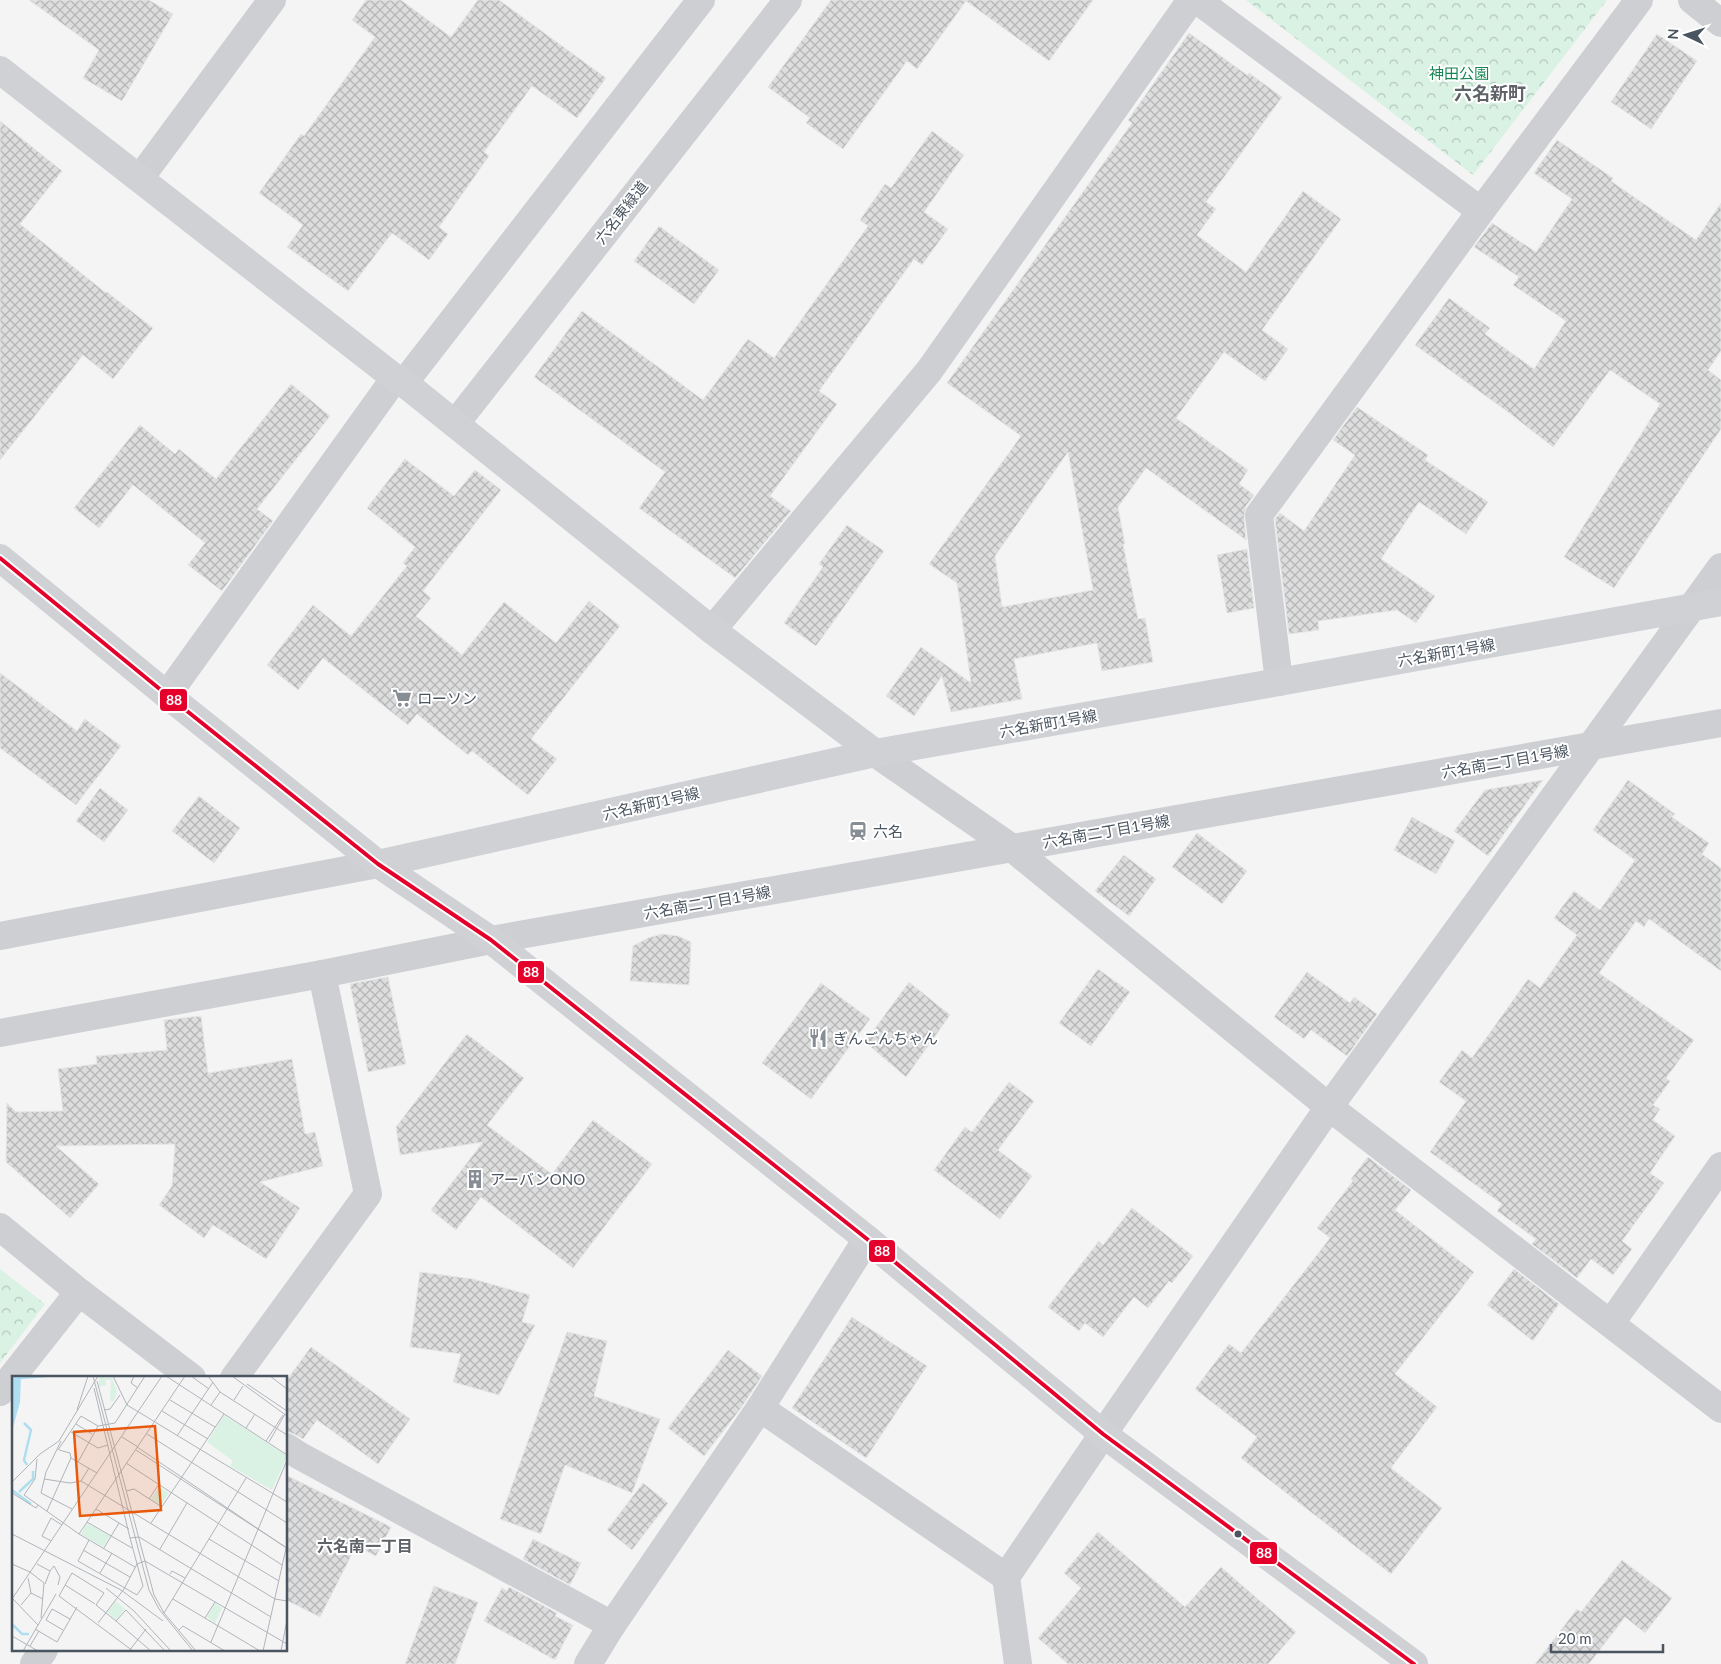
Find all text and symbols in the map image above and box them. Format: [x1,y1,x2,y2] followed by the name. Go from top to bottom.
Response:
[1661,10,1711,60] north arrow
[1664,28,1681,40] text: N
[1429,64,1489,82] park label: 神田公園
[1454,82,1526,104] district label: 六名新町
[591,177,651,247] street label: 六名東緑道
[1396,635,1496,669] street label: 六名新町1号線
[391,687,413,709] supermarket icon: ローソン
[159,688,188,712] line badge: 88
[417,689,477,707] place label: ローソン
[166,691,182,708] text: 88
[998,706,1098,740] street label: 六名新町1号線
[1440,741,1570,781] street label: 六名南二丁目1号線
[601,783,701,823] street label: 六名新町1号線
[1041,811,1171,851] street label: 六名南二丁目1号線
[847,820,869,842] station icon: 六名
[873,822,903,840] place label: 六名
[642,882,772,922] street label: 六名南二丁目1号線
[517,960,545,984] line badge: 88
[523,963,539,980] text: 88
[807,1027,829,1049] restaurant icon: ぎんごんちゃん
[833,1029,938,1047] place label: ぎんごんちゃん
[464,1168,486,1190] building icon: アーバンONO
[490,1170,585,1188] place label: アーバンONO
[868,1239,896,1263] line badge: 88
[874,1242,890,1259] text: 88
[12,1376,288,1652] inset map
[1233,1529,1243,1539] unlabelled marker
[317,1536,413,1555] district label: 六名南一丁目
[1249,1541,1278,1565] line badge: 88
[1256,1544,1272,1561] text: 88
[1551,1622,1664,1654] scale bar
[1558,1629,1592,1647] text: 20 m

